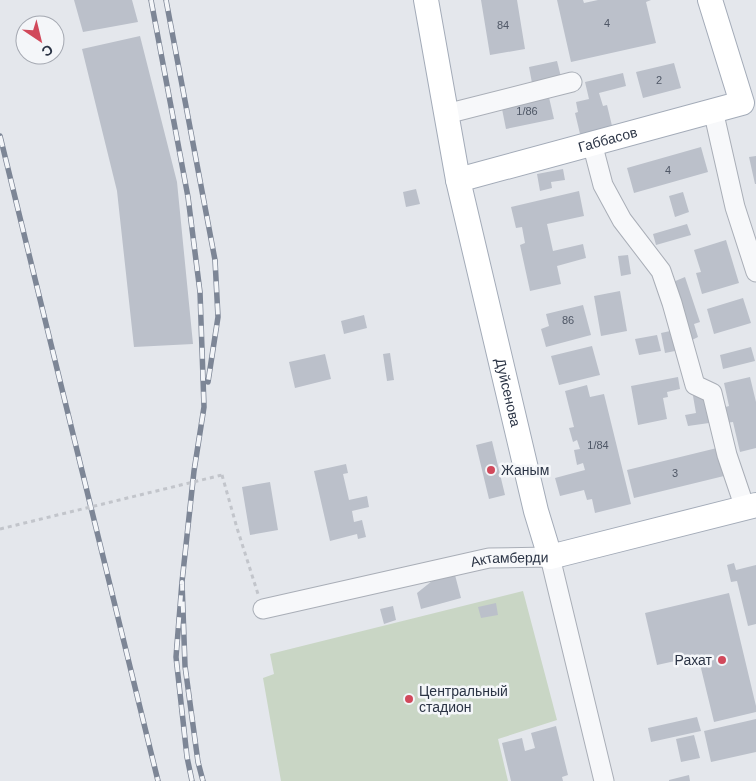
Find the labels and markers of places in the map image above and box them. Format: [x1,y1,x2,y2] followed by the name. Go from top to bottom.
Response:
[501,462,549,478] place label: Жаным
[485,464,497,476] marker: Жаным
[675,652,713,668] place label: Рахат
[716,654,728,666] marker: Рахат
[419,683,508,715] place label: Центральный стадион
[403,693,415,705] marker: Центральный стадион

